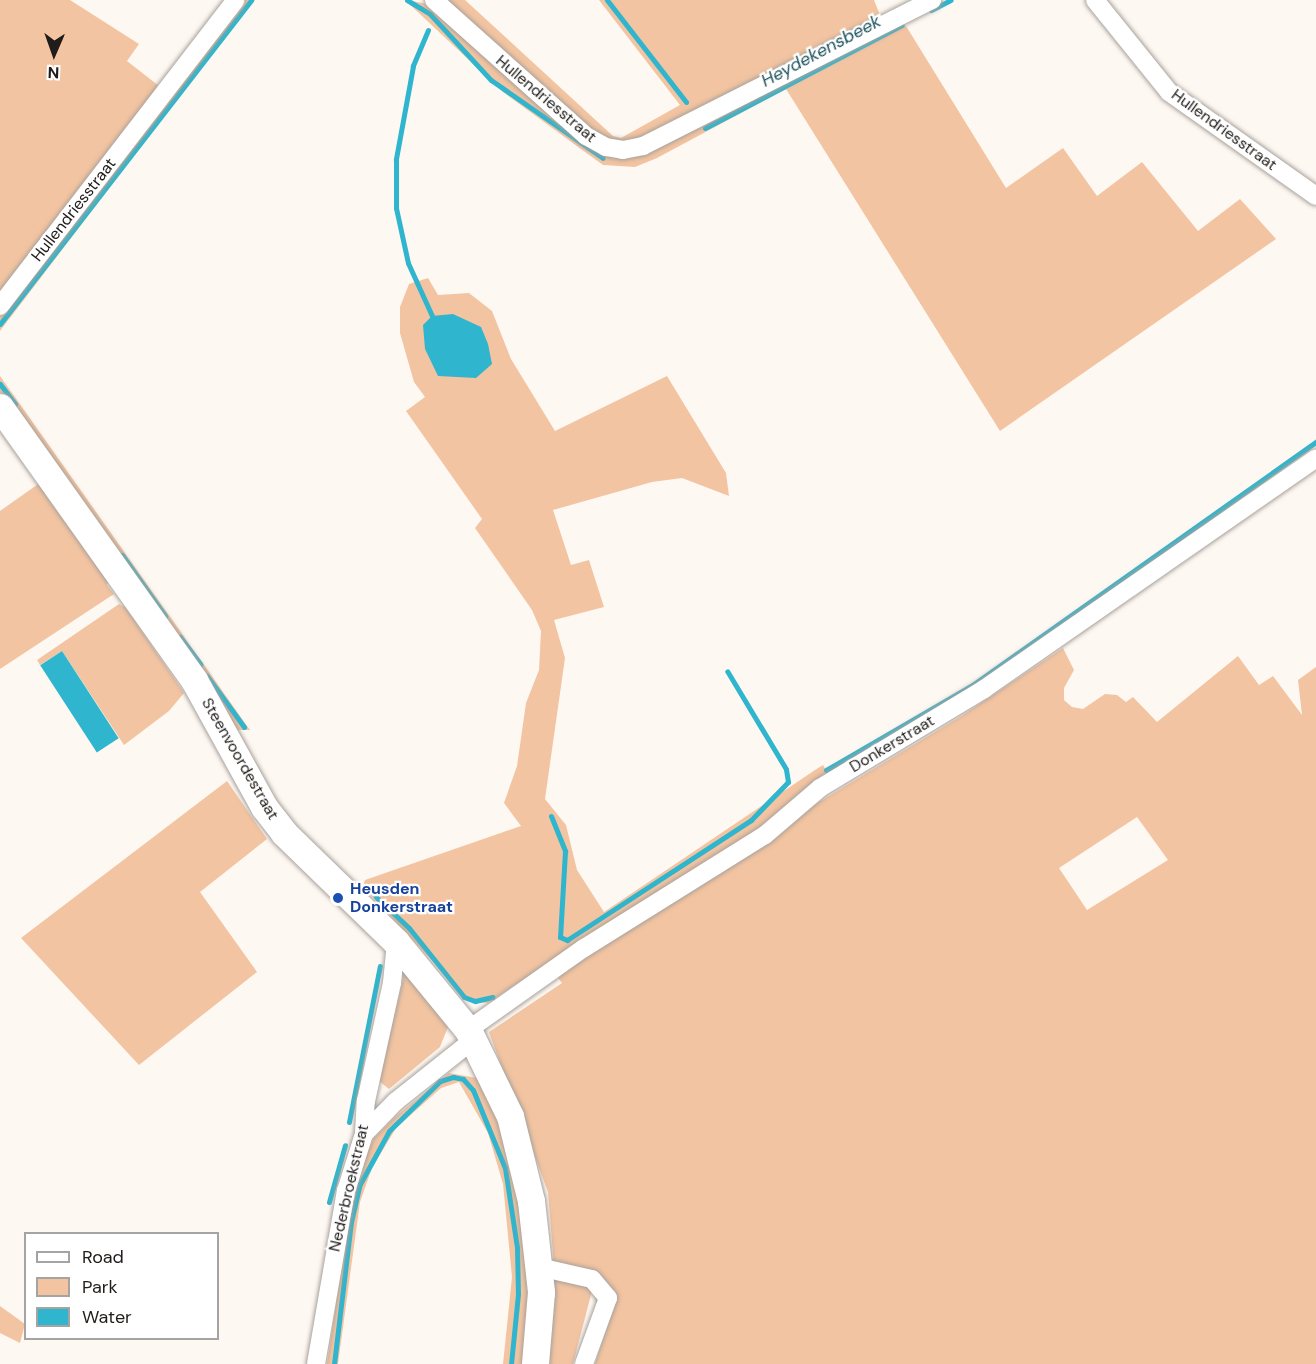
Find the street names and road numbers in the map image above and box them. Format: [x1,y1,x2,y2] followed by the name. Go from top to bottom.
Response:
[492,51,600,147] street label: Hullendriesstraat
[1168,85,1280,175] street label: Hullendriesstraat
[28,155,120,265] street label: Hullendriesstraat
[197,695,283,823] street label: Steenvoordestraat
[846,711,938,777] street label: Donkerstraat
[325,1122,373,1254] street label: Nederbroekstraat

